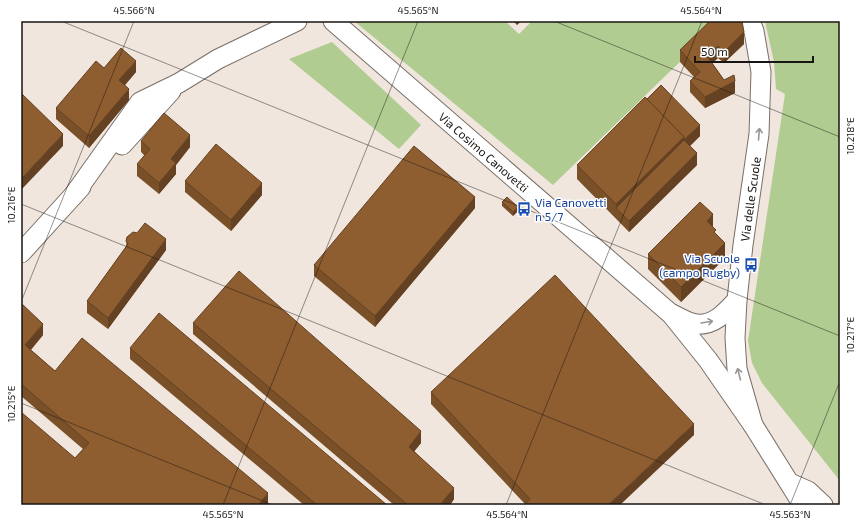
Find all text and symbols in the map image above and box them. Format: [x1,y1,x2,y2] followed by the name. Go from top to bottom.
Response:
[113,4,155,16] text: 45.566°N
[398,4,438,16] text: 45.565°N
[680,4,722,16] text: 45.564°N
[695,38,813,64] scale bar
[701,44,728,58] text: 50 m
[436,109,532,195] street label: Via Cosimo Canovetti
[844,117,856,155] text: 10.218°E
[755,128,762,141] one-way arrow
[737,156,763,242] street label: Via delle Scuole
[5,186,17,223] text: 10.216°E
[535,195,607,223] place label: Via Canovetti n 5/7
[516,201,532,217] bus stop icon: Via Canovetti n 5/7
[659,251,740,279] place label: Via Scuole (campo Rugby)
[743,257,759,273] bus stop icon: Via Scuole (campo Rugby)
[844,316,856,353] text: 10.217°E
[700,318,713,326] one-way arrow
[734,368,742,381] one-way arrow
[5,385,17,422] text: 10.215°E
[203,508,243,520] text: 45.565°N
[486,508,528,520] text: 45.564°N
[769,508,811,520] text: 45.563°N

